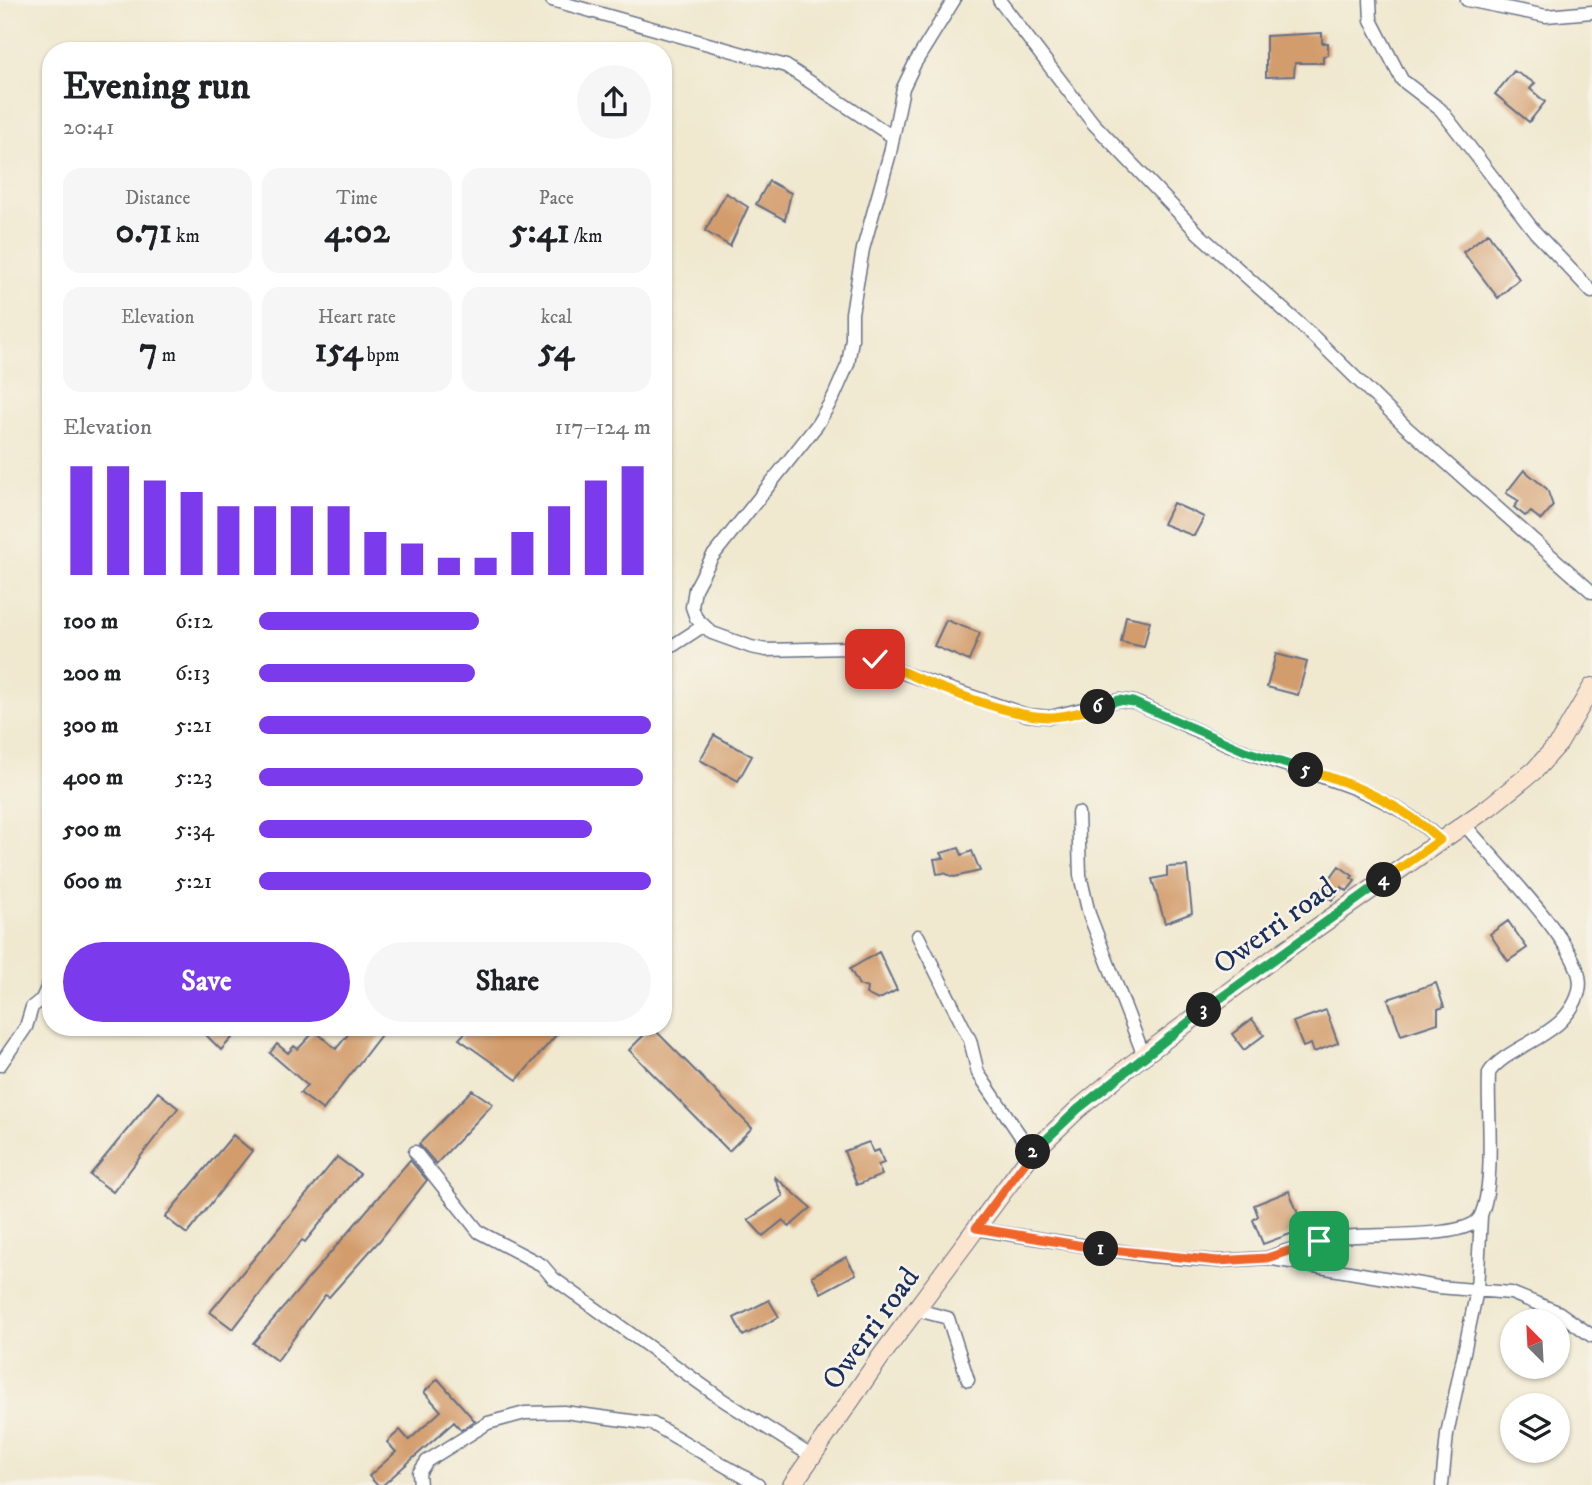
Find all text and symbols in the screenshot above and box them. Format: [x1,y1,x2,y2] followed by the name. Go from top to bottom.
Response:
[63,63,250,111] text: Evening run
[577,65,651,139] button: share
[63,113,114,142] text: 20:41
[125,187,190,210] text: Distance
[336,187,378,210] text: Time
[539,187,574,210] text: Pace
[116,210,172,254] text: 0.71
[324,210,390,254] text: 4:02
[510,210,570,254] text: 5:41
[172,225,200,248] text: km
[570,225,603,248] text: /km
[121,306,194,329] text: Elevation
[318,306,396,329] text: Heart rate
[541,306,572,329] text: kcal
[139,329,158,373] text: 7
[314,329,363,373] text: 154
[538,329,574,373] text: 54
[158,344,176,367] text: m
[363,344,400,367] text: bpm
[63,413,152,442] text: Elevation
[555,413,651,442] text: 117–124 m
[63,607,118,636] text: 100 m
[175,607,213,636] text: 6:12
[845,629,905,689] pin
[856,640,894,678] icon: check
[63,659,121,688] text: 200 m
[175,659,210,688] text: 6:13
[1080,690,1116,724] pin: 6
[1093,695,1102,718] text: 6
[63,711,119,740] text: 300 m
[175,711,212,740] text: 5:21
[1288,752,1324,788] pin: 5
[1301,758,1310,781] text: 5
[63,763,123,792] text: 400 m
[175,763,212,792] text: 5:23
[63,815,121,844] text: 500 m
[175,815,214,844] text: 5:34
[1366,862,1402,898] pin: 4
[63,867,122,896] text: 600 m
[175,867,212,896] text: 5:21
[1378,868,1389,891] text: 4
[1206,869,1344,983] street label: Owerri road
[63,942,350,1022] button: Save
[364,942,651,1022] button: Share
[1186,992,1222,1028] pin: 3
[1200,998,1207,1021] text: 3
[1016,1134,1050,1170] pin: 2
[1028,1140,1037,1163] text: 2
[1289,1211,1349,1271] pin
[1300,1222,1338,1260] icon: arrive
[1084,1232,1118,1266] pin: 1
[1097,1237,1104,1260] text: 1
[814,1260,928,1398] street label: Owerri road
[1500,1309,1570,1379] north arrow
[1500,1309,1570,1463] map controls
[1500,1393,1570,1463] button: layers

